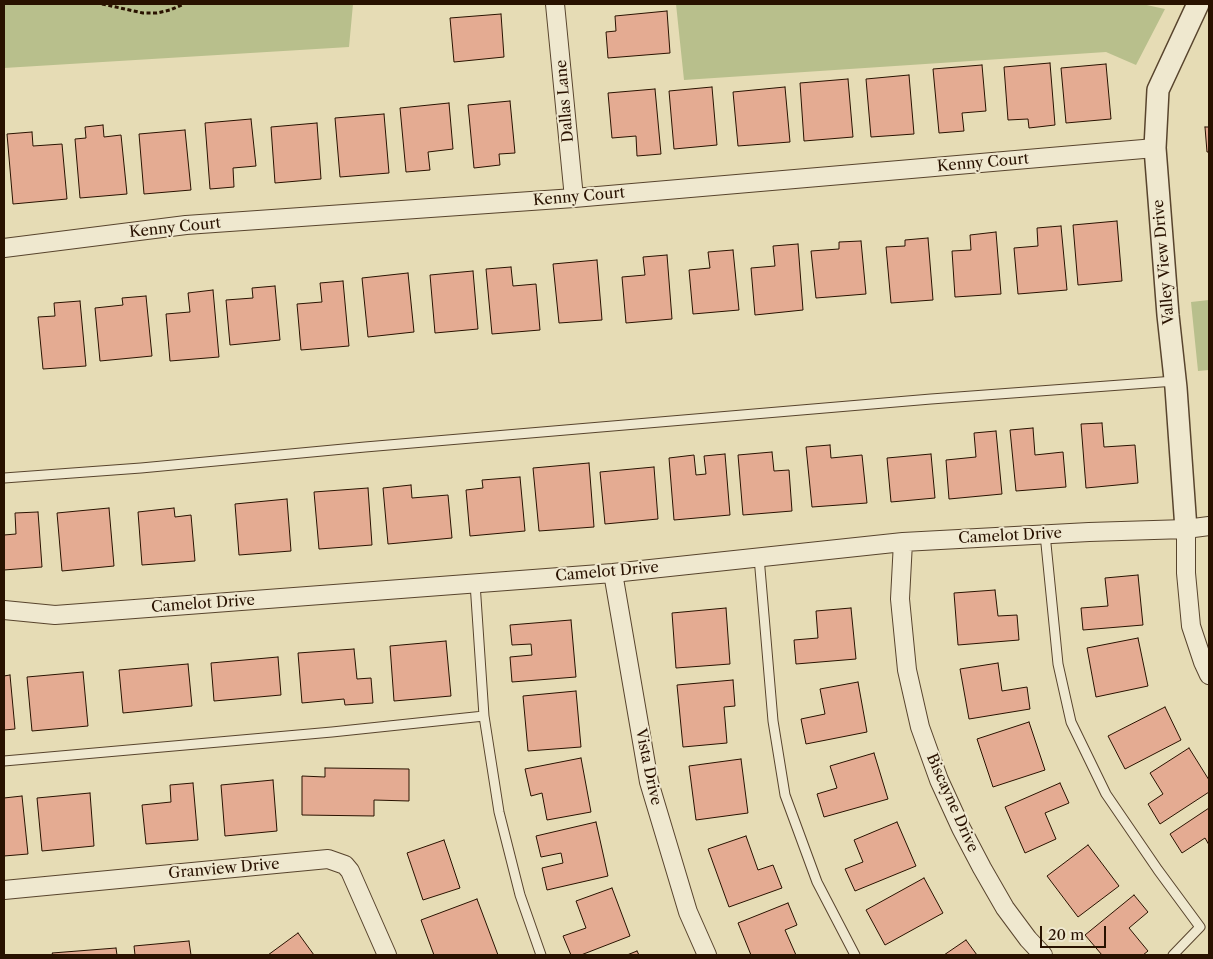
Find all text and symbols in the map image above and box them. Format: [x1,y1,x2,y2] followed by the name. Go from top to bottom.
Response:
[552,59,578,143] street label: Dallas Lane
[936,150,1030,176] street label: Kenny Court
[532,184,626,210] street label: Kenny Court
[1150,199,1178,325] street label: Valley View Drive
[128,214,222,242] street label: Kenny Court
[958,524,1062,548] street label: Camelot Drive
[555,559,659,585] street label: Camelot Drive
[151,591,255,617] street label: Camelot Drive
[631,727,665,807] street label: Vista Drive
[922,751,982,855] street label: Biscayne Drive
[168,855,280,883] street label: Granview Drive
[1043,916,1109,948] scale bar
[1048,925,1084,944] text: 20 m

